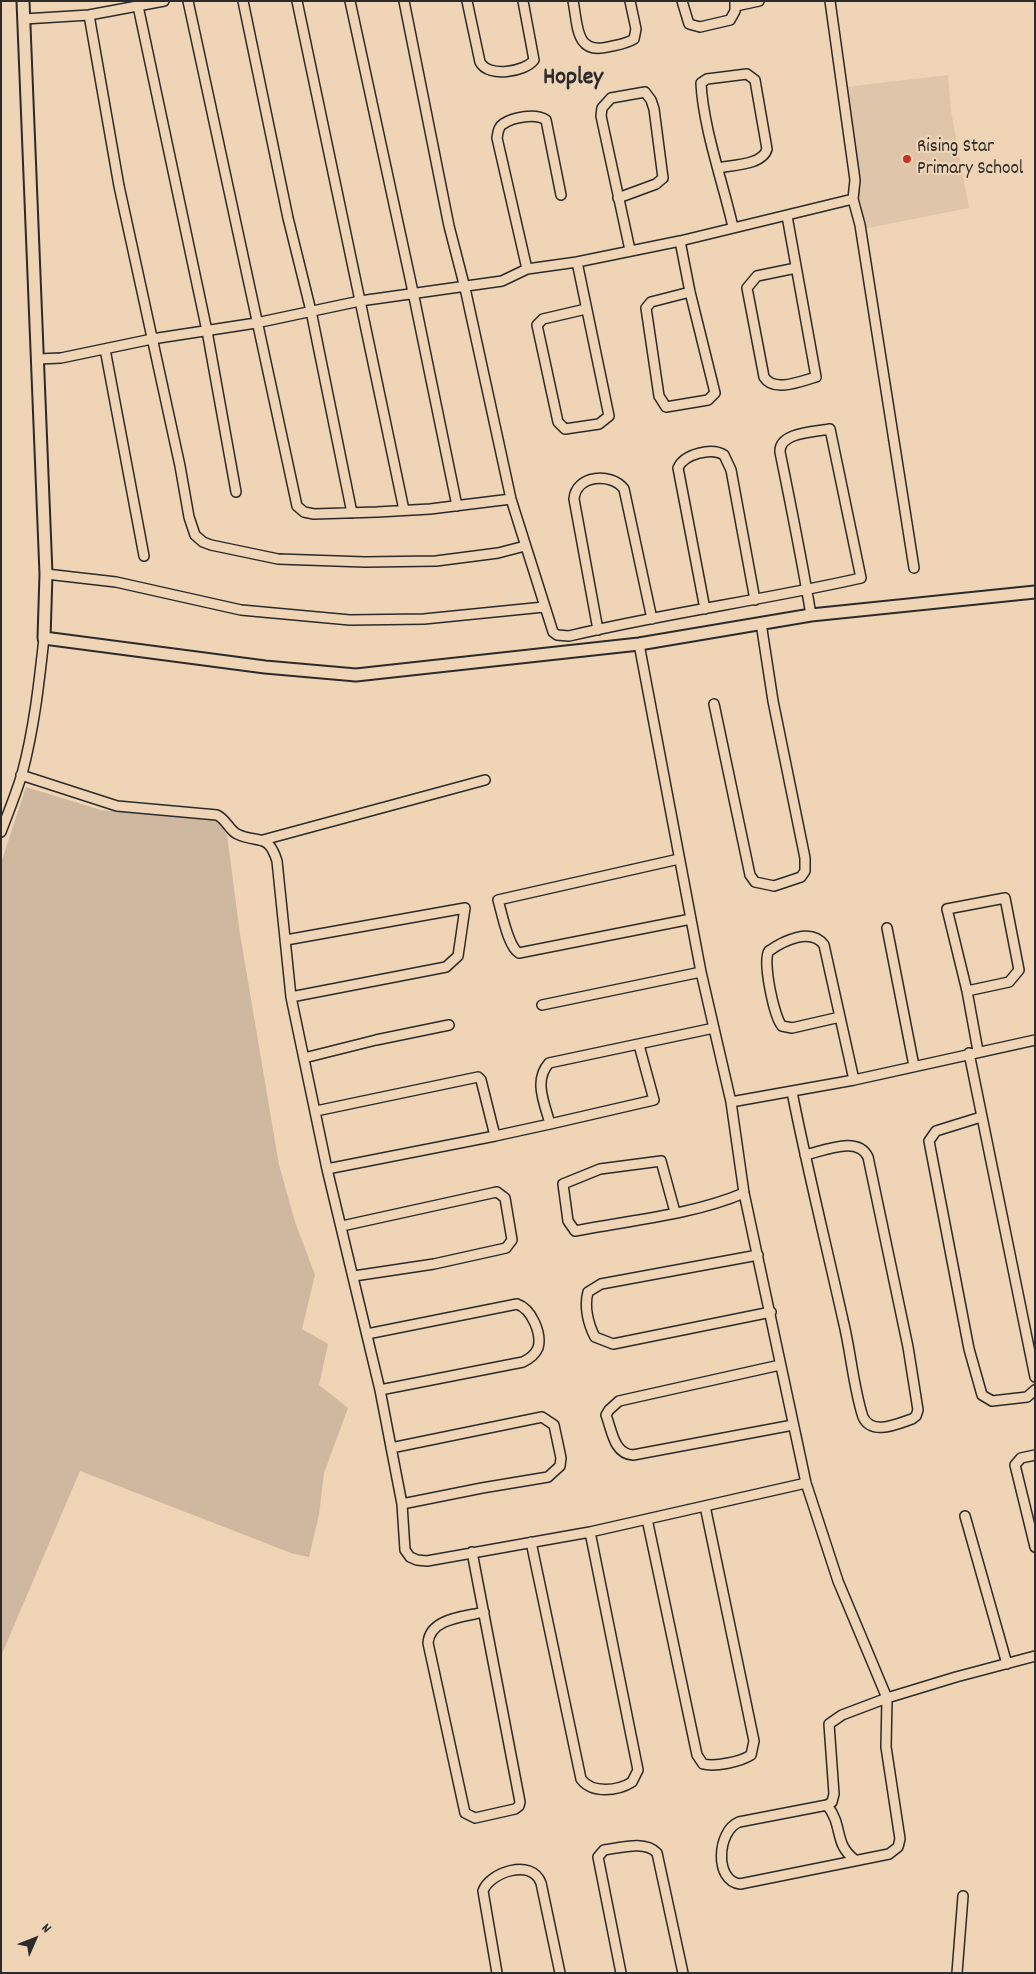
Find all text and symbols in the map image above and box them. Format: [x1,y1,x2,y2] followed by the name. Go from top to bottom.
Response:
[543,66,603,94] district label: Hopley
[917,137,1023,181] place label: Rising Star Primary School
[901,153,913,165] marker: Rising Star Primary School
[10,1914,60,1964] north arrow
[36,1919,55,1938] text: N

